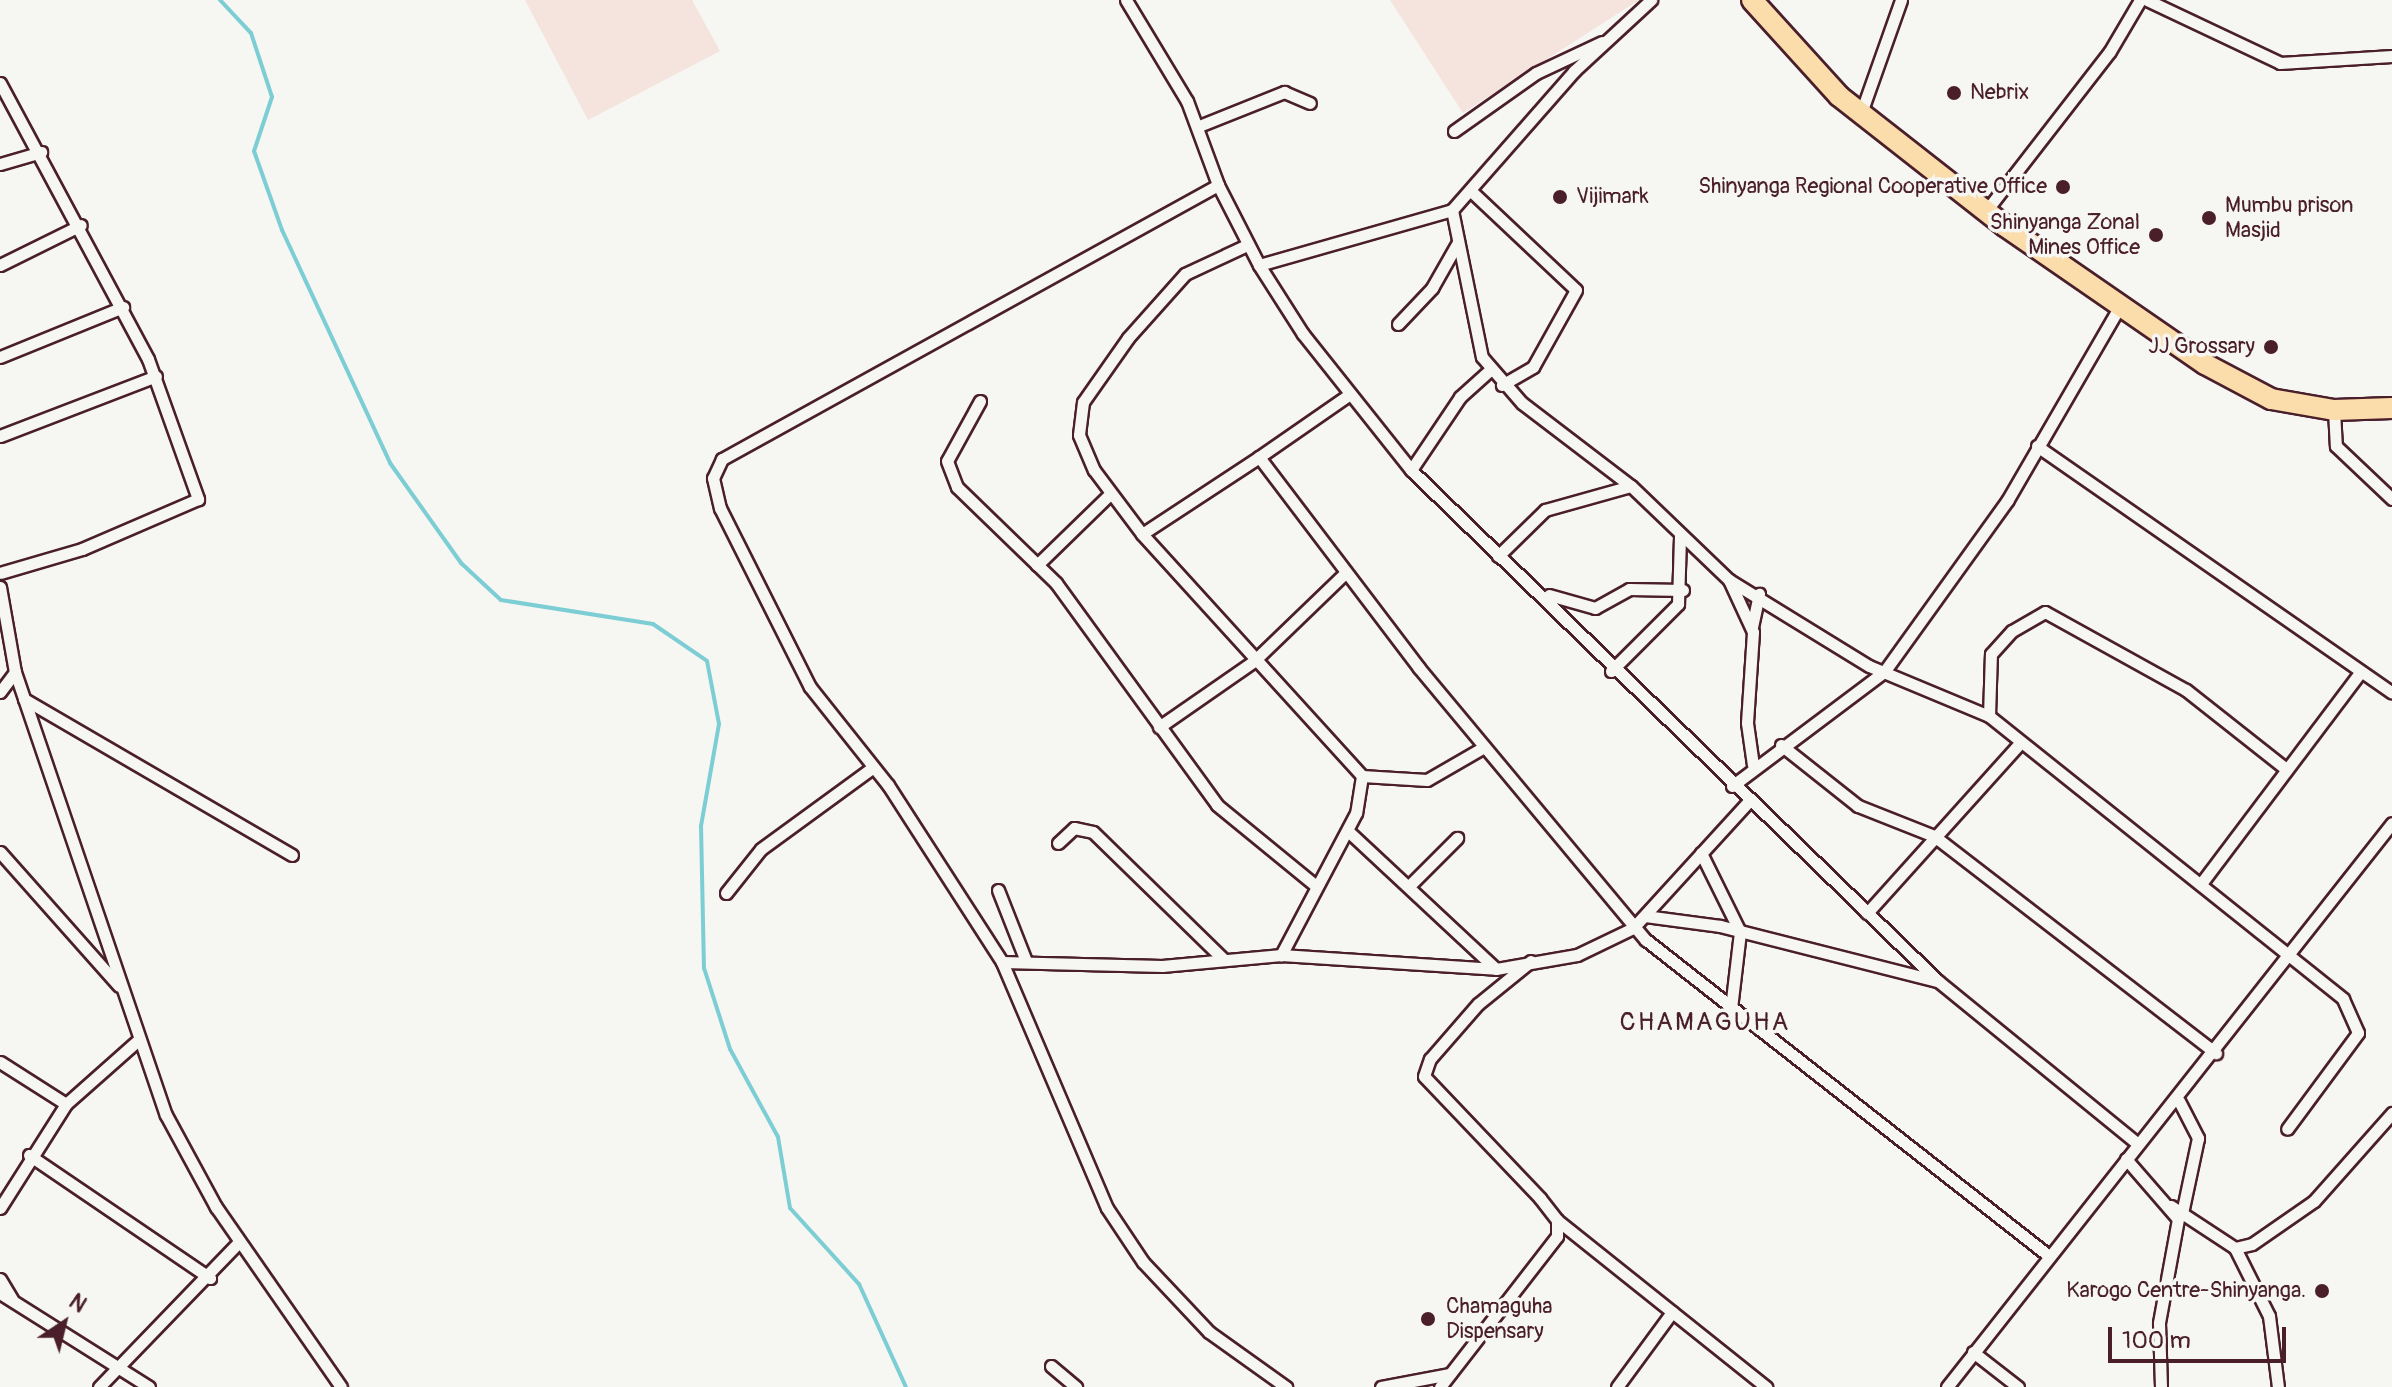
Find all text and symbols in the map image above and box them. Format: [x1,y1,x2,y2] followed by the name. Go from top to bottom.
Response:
[1970,80,2029,106] place label: Nebrix
[1945,84,1963,102] marker: Nebrix
[1698,174,2047,200] place label: Shinyanga Regional Cooperative Office
[2054,178,2072,196] marker: Shinyanga Regional Cooperative Office
[1576,184,1649,210] place label: Vijimark
[1551,188,1569,206] marker: Vijimark
[2225,192,2353,244] place label: Mumbu prison Masjid
[1990,209,2140,260] place label: Shinyanga Zonal Mines Office
[2200,209,2218,227] marker: Mumbu prison Masjid
[2147,226,2165,244] marker: Shinyanga Zonal Mines Office
[2148,334,2255,360] place label: JJ Grossary
[2262,338,2280,356] marker: JJ Grossary
[1620,1007,1790,1039] district label: CHAMAGUHA
[2066,1278,2306,1304] place label: Karogo Centre-Shinyanga.
[2313,1282,2331,1300] marker: Karogo Centre-Shinyanga.
[24,1283,104,1363] north arrow
[64,1288,92,1319] text: N
[1446,1293,1553,1344] place label: Chamaguha Dispensary
[1417,1308,1439,1330] marker: Chamaguha Dispensary
[2112,1311,2290,1361] scale bar
[2122,1326,2191,1355] text: 100 m

